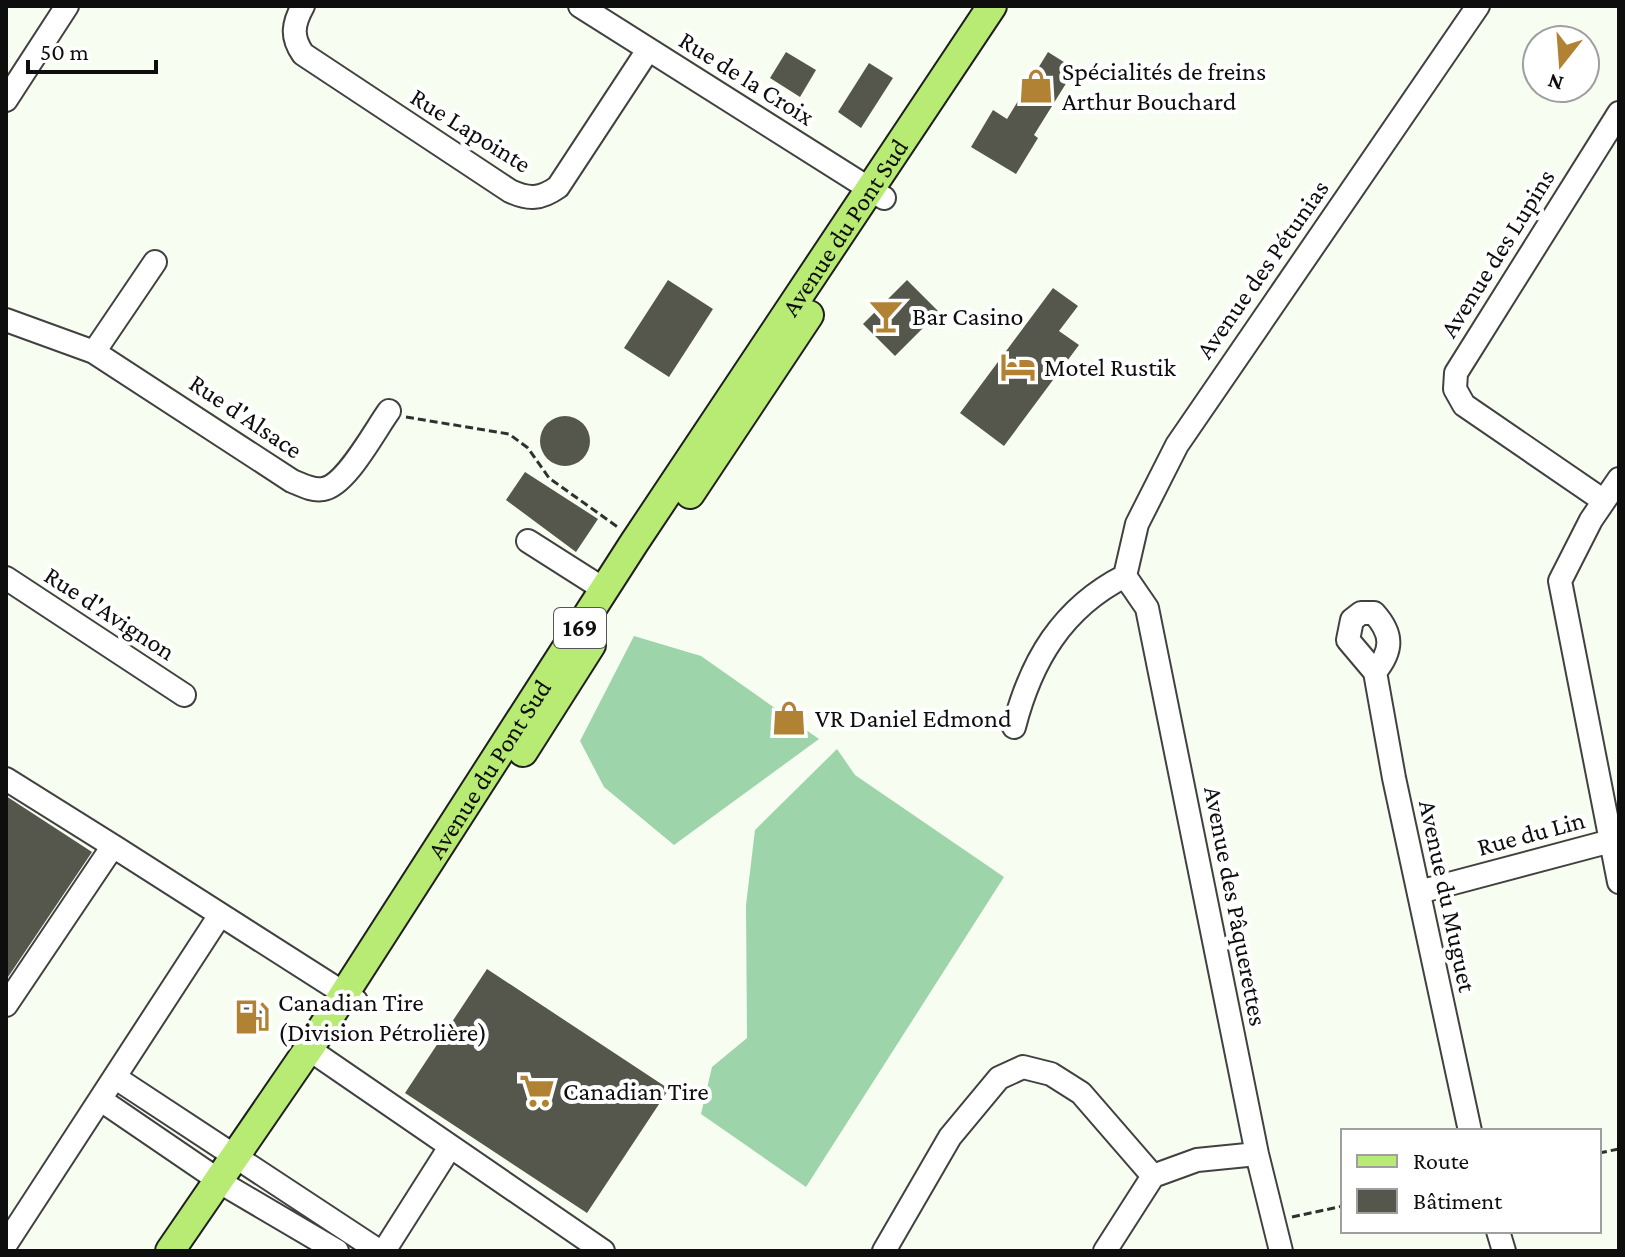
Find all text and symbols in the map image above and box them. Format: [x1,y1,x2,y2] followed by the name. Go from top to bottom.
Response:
[28,24,156,74] scale bar
[1521,24,1601,104] north arrow
[674,25,820,131] street label: Rue de la Croix
[40,38,89,65] text: 50 m
[1062,57,1266,116] place label: Spécialités de freins Arthur Bouchard
[1017,67,1055,105] shop icon: Spécialités de freins Arthur Bouchard
[1544,69,1566,97] text: N
[405,82,536,179] street label: Rue Lapointe
[776,133,914,321] street label: Avenue du Pont Sud
[1434,164,1561,343] street label: Avenue des Lupins
[1190,175,1335,364] street label: Avenue des Pétunias
[867,297,905,335] bar icon: Bar Casino
[912,302,1024,331] place label: Bar Casino
[999,348,1037,386] hotel icon: Motel Rustik
[1044,353,1177,382] place label: Motel Rustik
[184,368,308,465] street label: Rue d'Alsace
[39,560,181,666] street label: Rue d'Avignon
[554,608,606,648] road number: 169
[421,674,557,864] street label: Avenue du Pont Sud
[770,699,808,737] shop icon: VR Daniel Edmond
[815,704,1012,733] place label: VR Daniel Edmond
[1198,784,1273,1028] street label: Avenue des Pâquerettes
[1413,797,1482,995] street label: Avenue du Muguet
[1474,805,1588,862] street label: Rue du Lin
[278,988,487,1047] place label: Canadian Tire (Division Pétrolière)
[233,998,271,1036] fuel station icon: Canadian Tire (Division Pétrolière)
[518,1072,556,1110] supermarket icon: Canadian Tire
[563,1077,709,1106] place label: Canadian Tire
[1341,1129,1601,1233] legend
[1413,1147,1469,1174] text: Route
[1413,1187,1503,1214] text: Bâtiment

